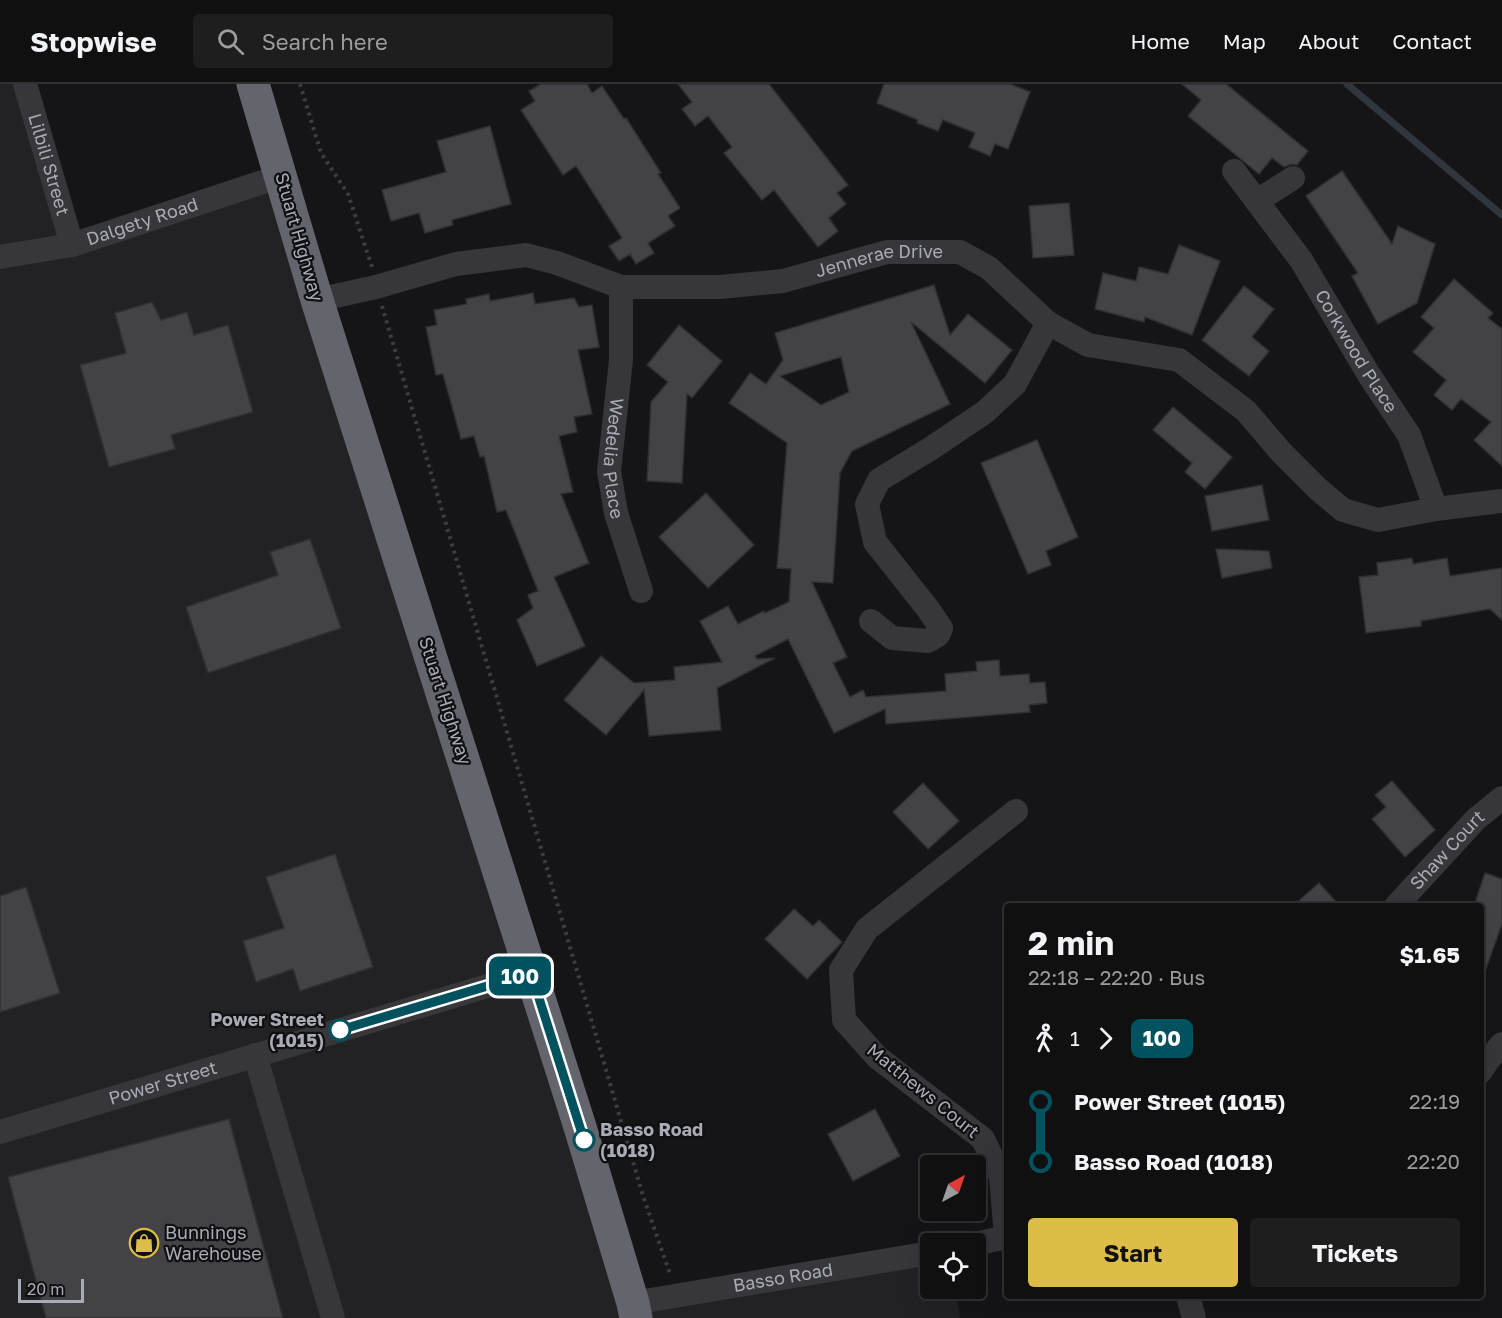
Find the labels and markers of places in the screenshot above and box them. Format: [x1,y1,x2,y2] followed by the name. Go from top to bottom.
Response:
[210,1008,324,1051] place label: Power Street (1015)
[329,1019,351,1041] marker: Power Street (1015)
[600,1118,703,1161] place label: Basso Road (1018)
[573,1129,595,1151] marker: Basso Road (1018)
[165,1221,262,1264] place label: Bunnings Warehouse
[128,1227,160,1259] shop icon: Bunnings Warehouse

